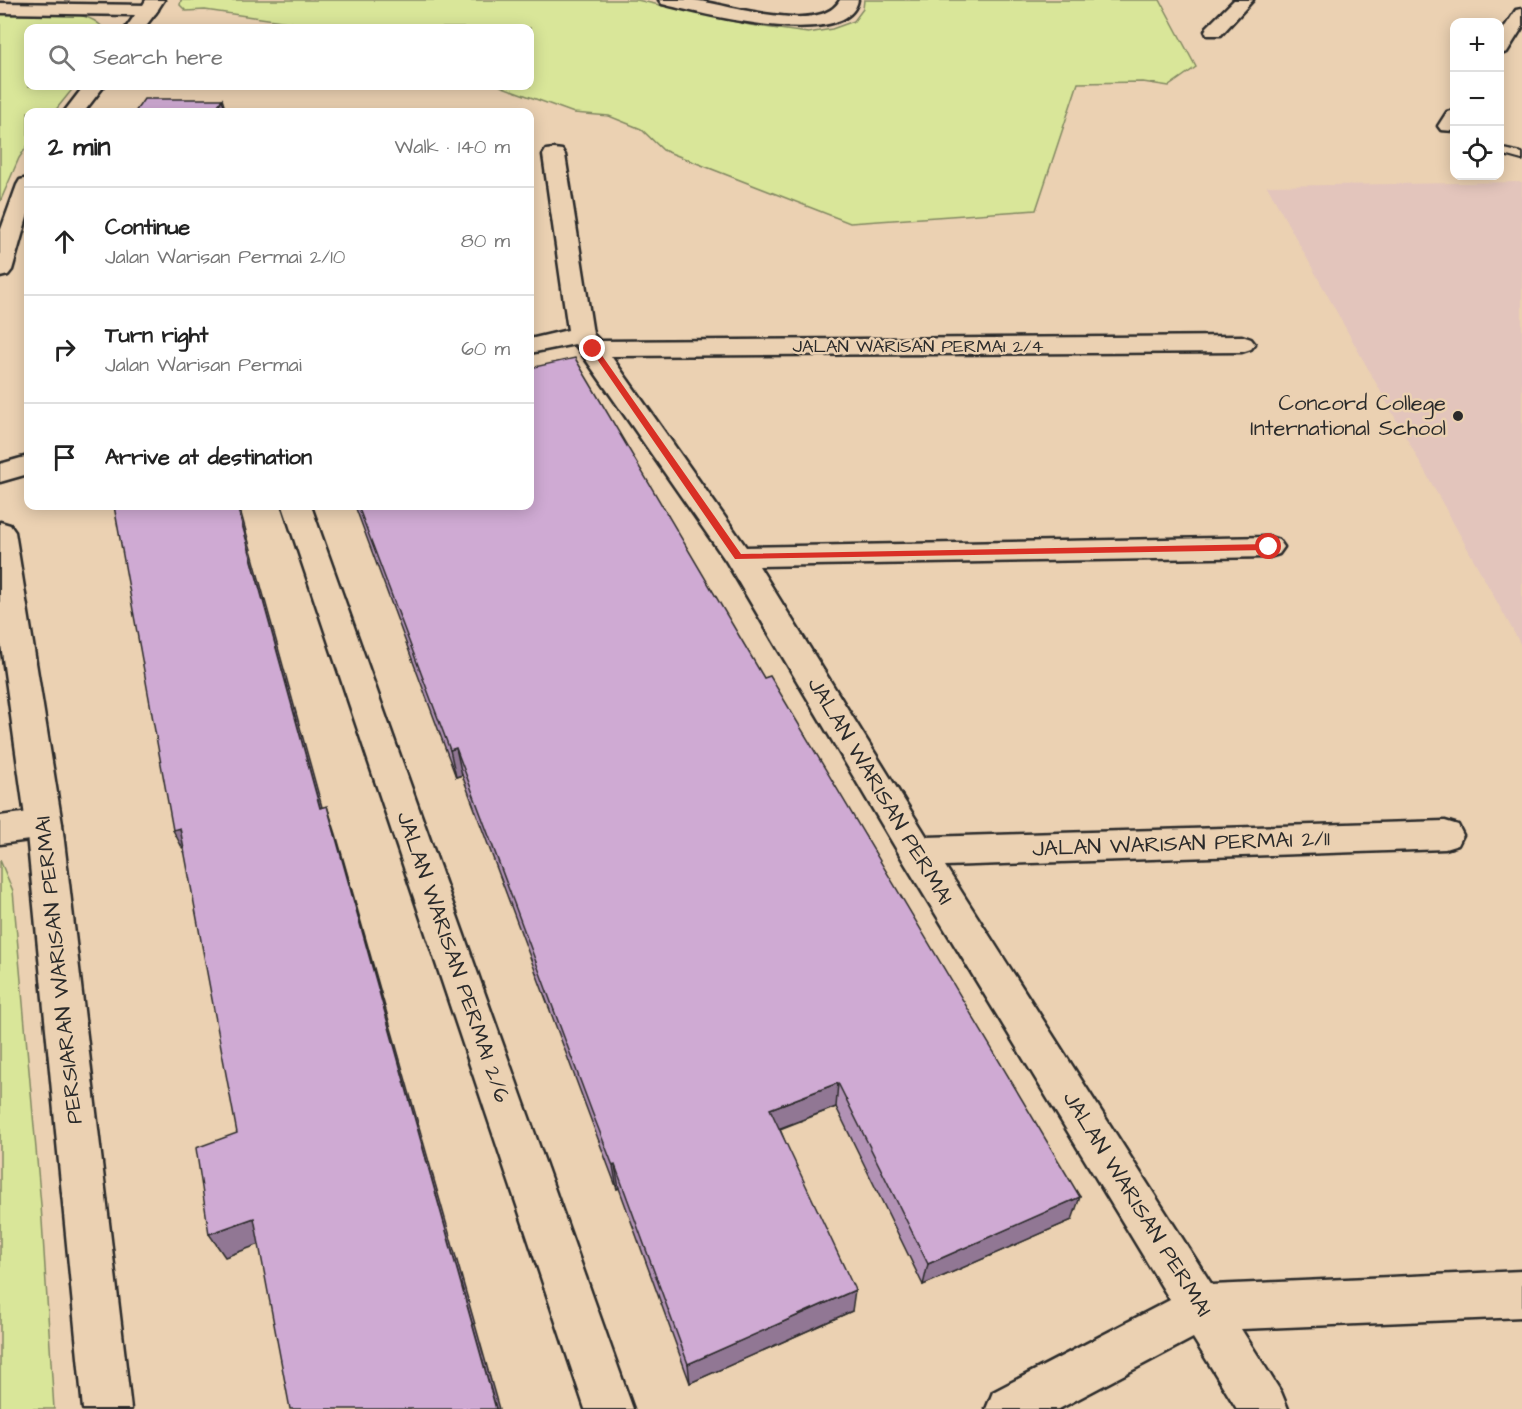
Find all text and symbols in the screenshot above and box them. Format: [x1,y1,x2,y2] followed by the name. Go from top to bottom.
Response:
[1450,18,1504,180] map controls
[1450,18,1504,72] button: +
[24,24,534,90] search box
[45,41,78,74] icon: search
[93,42,223,73] text: Search here
[1450,72,1504,126] button: −
[1450,126,1504,180] button: locate
[48,129,110,165] text: 2 min
[394,133,510,161] text: Walk · 140 m
[105,212,190,243] text: Continue
[48,225,81,258] icon: ahead
[461,227,510,255] text: 80 m
[105,243,345,271] text: Jalan Warisan Permai 2/10
[105,320,208,351] text: Turn right
[48,333,81,366] icon: right
[792,334,1044,359] street label: JALAN WARISAN PERMAI 2/4
[461,335,510,363] text: 60 m
[579,335,605,361] route end
[105,351,302,379] text: Jalan Warisan Permai
[1250,388,1446,444] place label: Concord College International School
[1451,409,1465,423] marker: Concord College International School
[48,441,81,474] icon: arrive
[105,442,312,473] text: Arrive at destination
[1255,533,1281,559] route start
[800,671,960,911] street label: JALAN WARISAN PERMAI
[389,807,518,1107] street label: JALAN WARISAN PERMAI 2/6
[27,814,91,1126] street label: PERSIARAN WARISAN PERMAI
[1032,823,1330,865] street label: JALAN WARISAN PERMAI 2/11
[1055,1085,1219,1323] street label: JALAN WARISAN PERMAI

